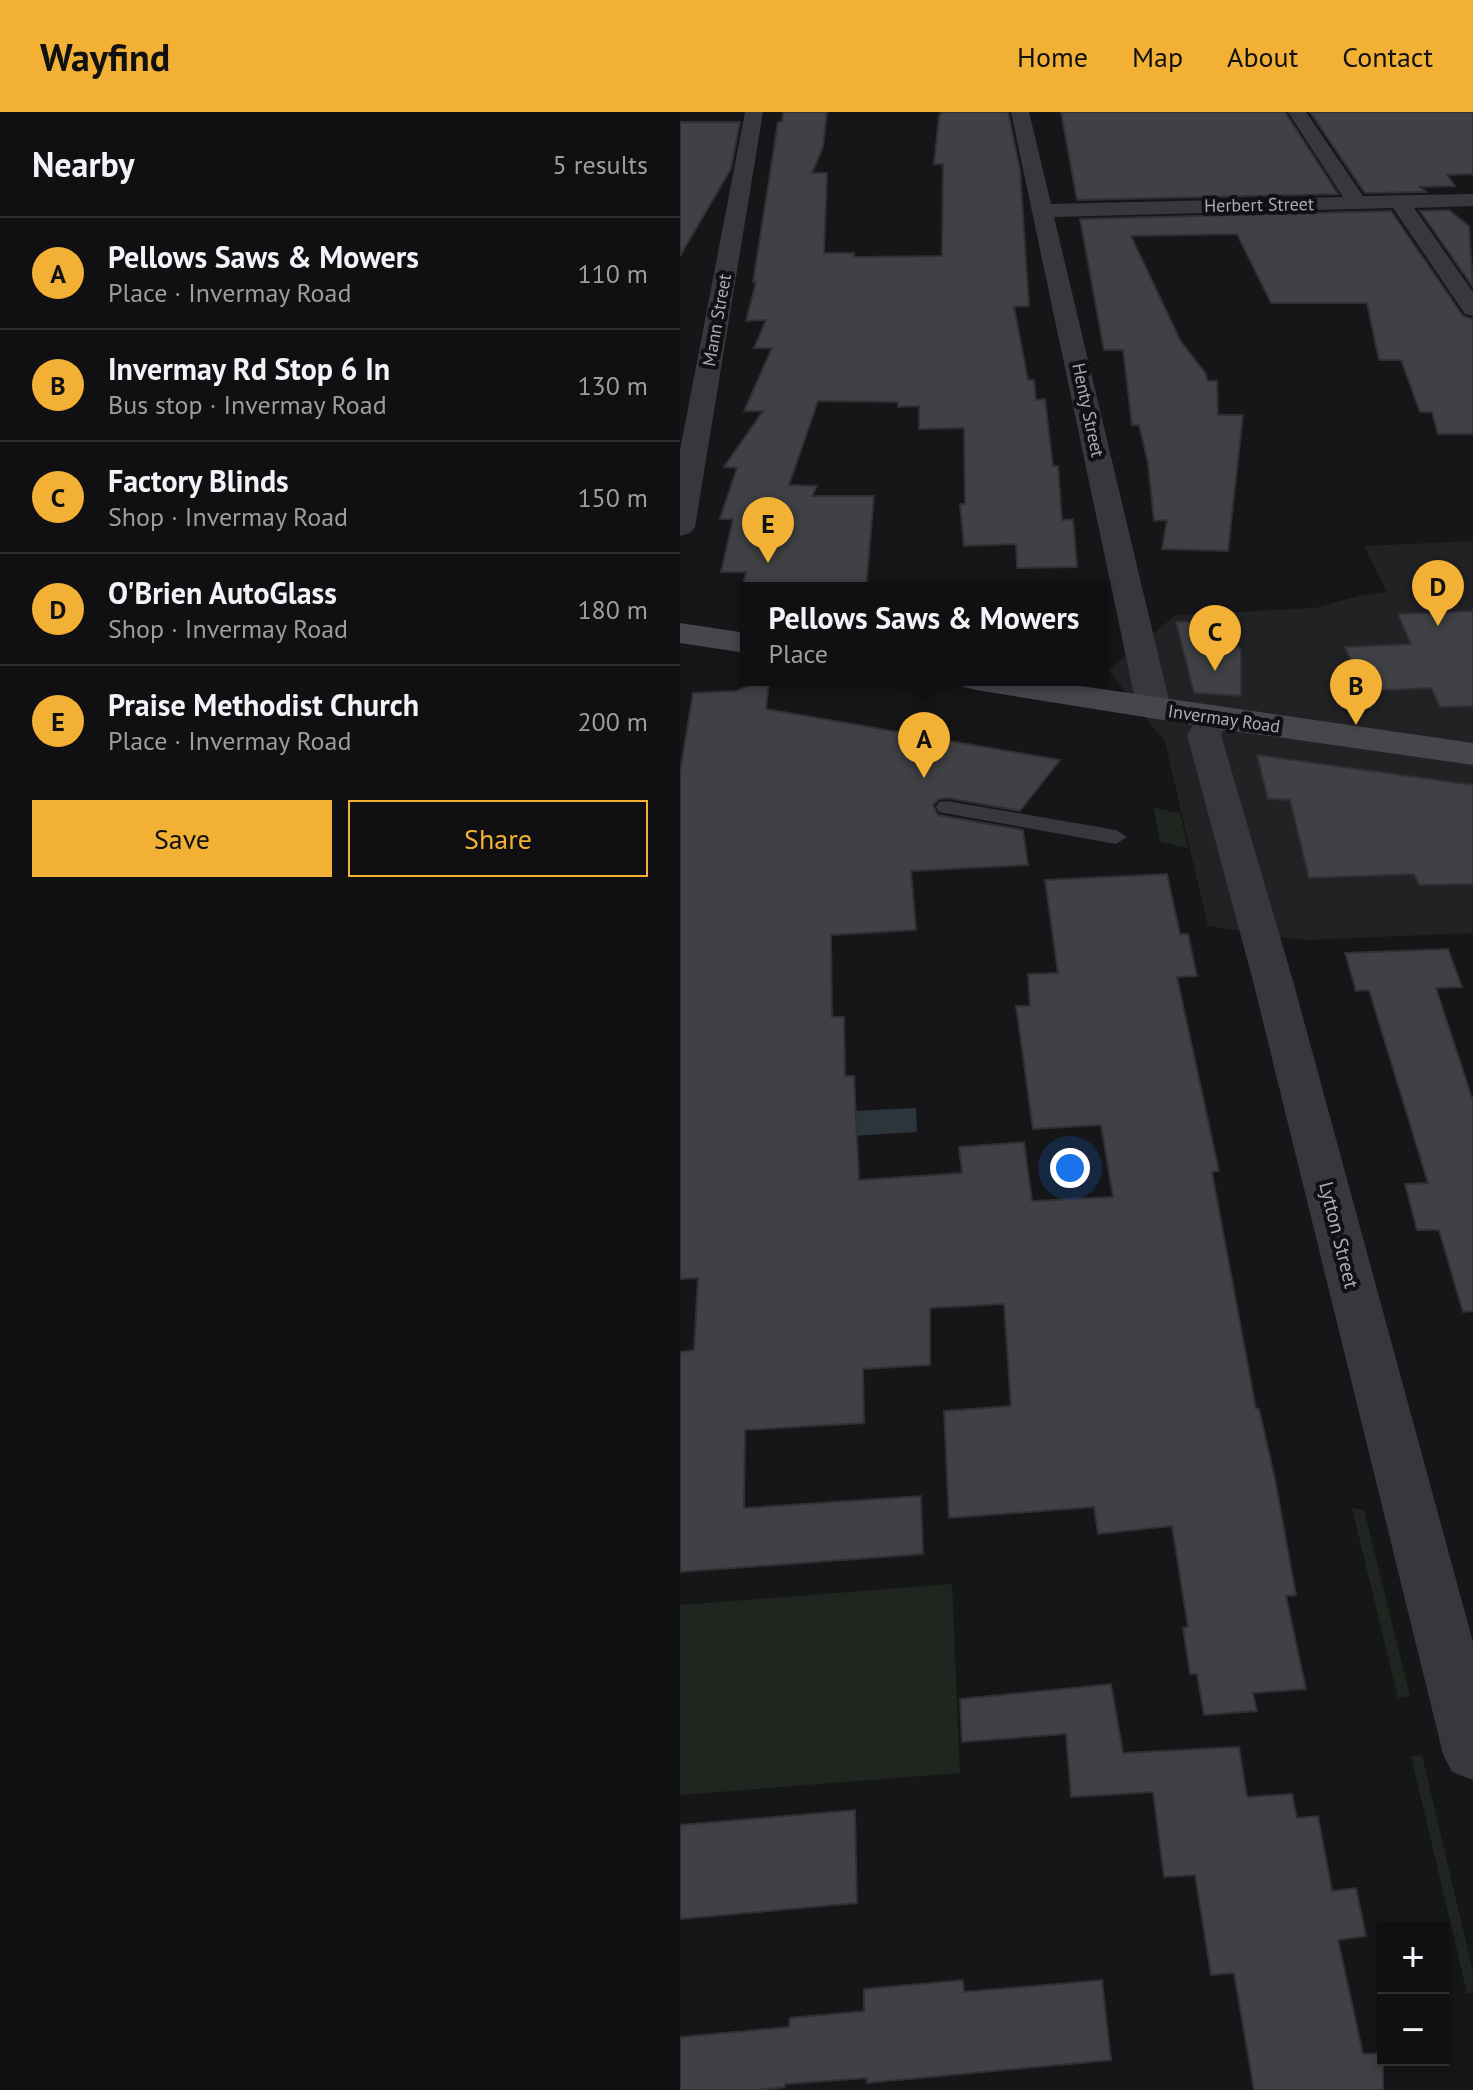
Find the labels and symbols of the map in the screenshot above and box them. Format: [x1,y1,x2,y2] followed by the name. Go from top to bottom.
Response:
[1204,192,1314,217] street label: Herbert Street
[697,272,736,368] street label: Mann Street
[1067,361,1110,459] street label: Henty Street
[742,497,794,563] pin: E
[1412,560,1464,626] pin: D
[1189,605,1241,671] pin: C
[1330,659,1382,725] pin: B
[1167,699,1282,738] street label: Invermay Road
[898,712,950,778] pin: A
[1050,1148,1090,1188] your location
[1313,1179,1365,1291] street label: Lytton Street

